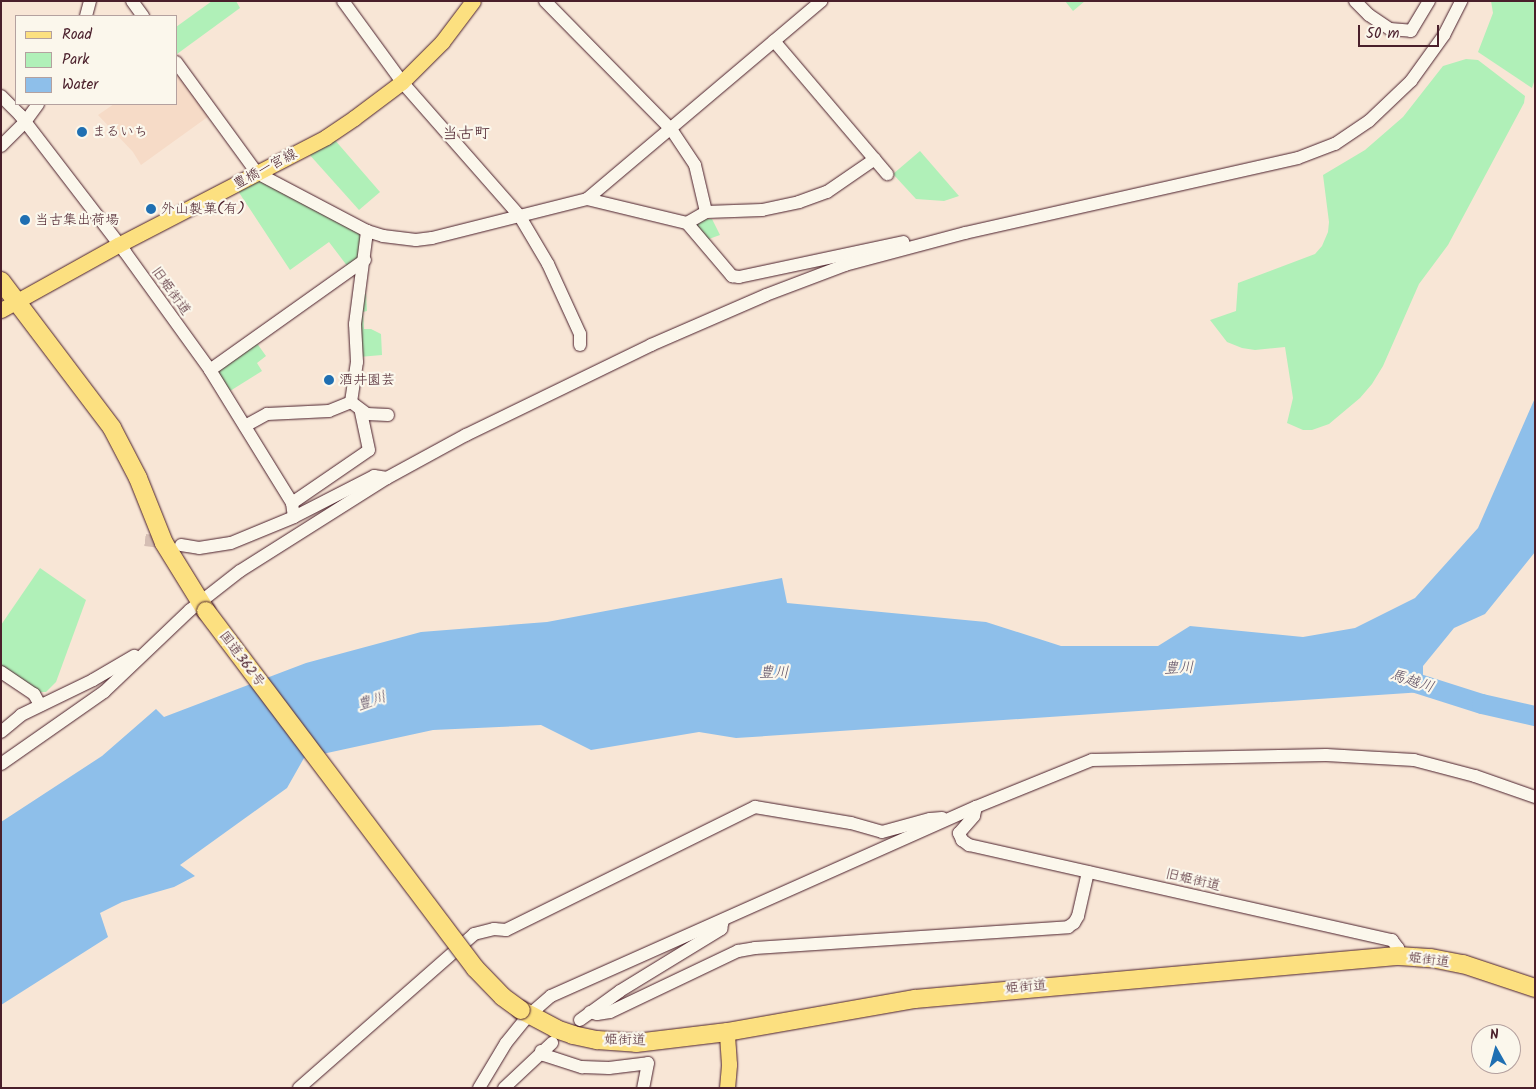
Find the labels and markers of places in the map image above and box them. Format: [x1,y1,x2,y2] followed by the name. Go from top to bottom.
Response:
[92,124,148,140] place label: まるいち
[76,126,88,138] marker: まるいち
[161,201,245,217] place label: 外山製菓(有)
[145,203,157,215] marker: 外山製菓(有)
[35,212,119,228] place label: 当古集出荷場
[19,214,31,226] marker: 当古集出荷場
[339,372,395,388] place label: 酒井園芸
[323,374,335,386] marker: 酒井園芸

